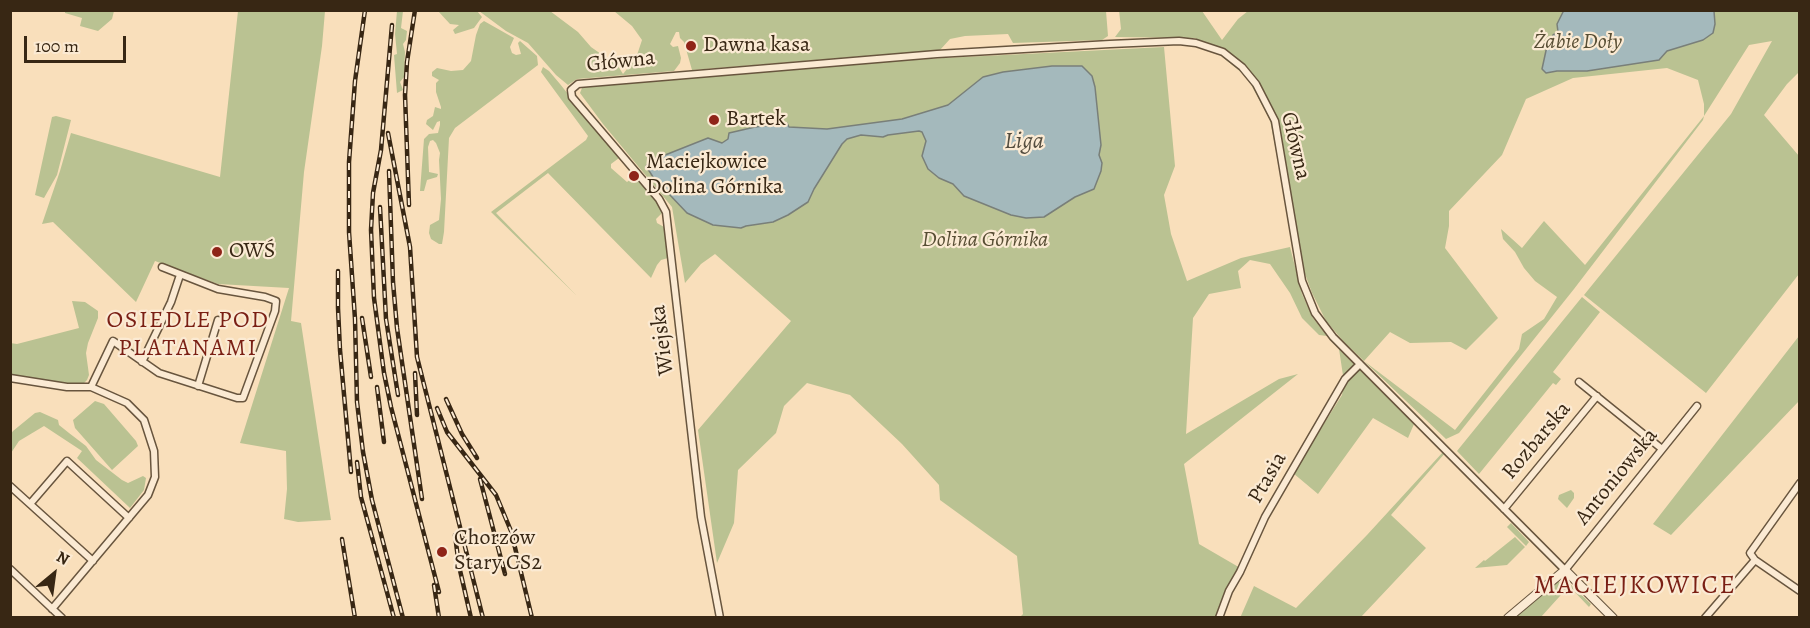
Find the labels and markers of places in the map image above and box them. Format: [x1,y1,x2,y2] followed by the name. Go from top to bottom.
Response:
[703,33,810,59] place label: Dawna kasa
[684,39,698,53] marker: Dawna kasa
[726,107,786,133] place label: Bartek
[707,113,721,127] marker: Bartek
[646,150,783,202] place label: Maciejkowice Dolina Górnika
[627,169,641,183] marker: Maciejkowice Dolina Górnika
[229,239,275,265] place label: OWŚ
[210,245,224,259] marker: OWŚ
[454,526,542,578] place label: Chorzów Stary CS2
[435,545,449,559] marker: Chorzów Stary CS2

